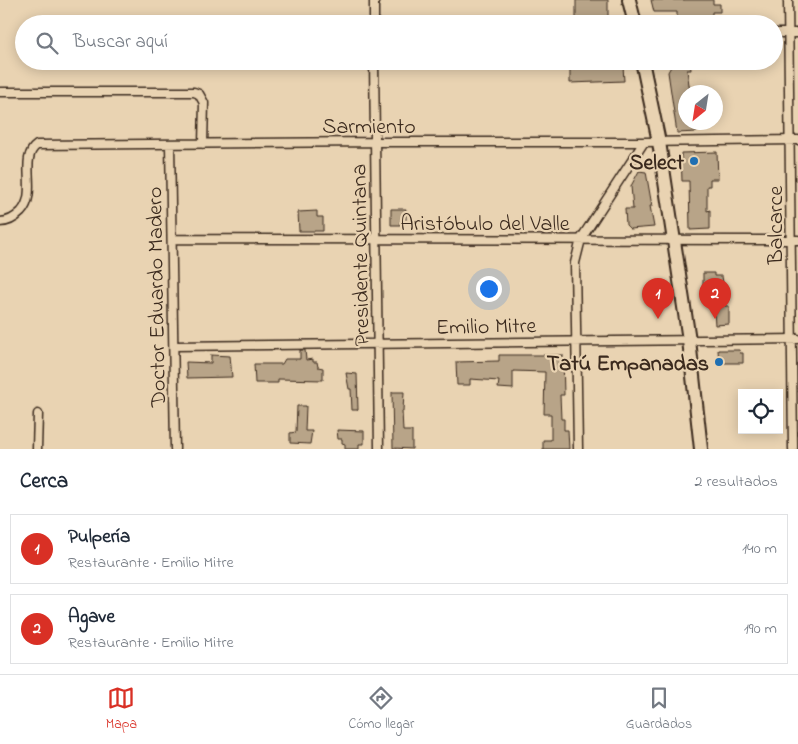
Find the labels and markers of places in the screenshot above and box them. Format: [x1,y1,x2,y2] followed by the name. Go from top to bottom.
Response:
[629,148,685,180] place label: Select
[688,155,700,167] marker: Select
[642,278,674,319] pin: 1
[699,278,731,319] pin: 2
[547,349,709,381] place label: Tatú Empanadas
[713,356,725,368] marker: Tatú Empanadas

